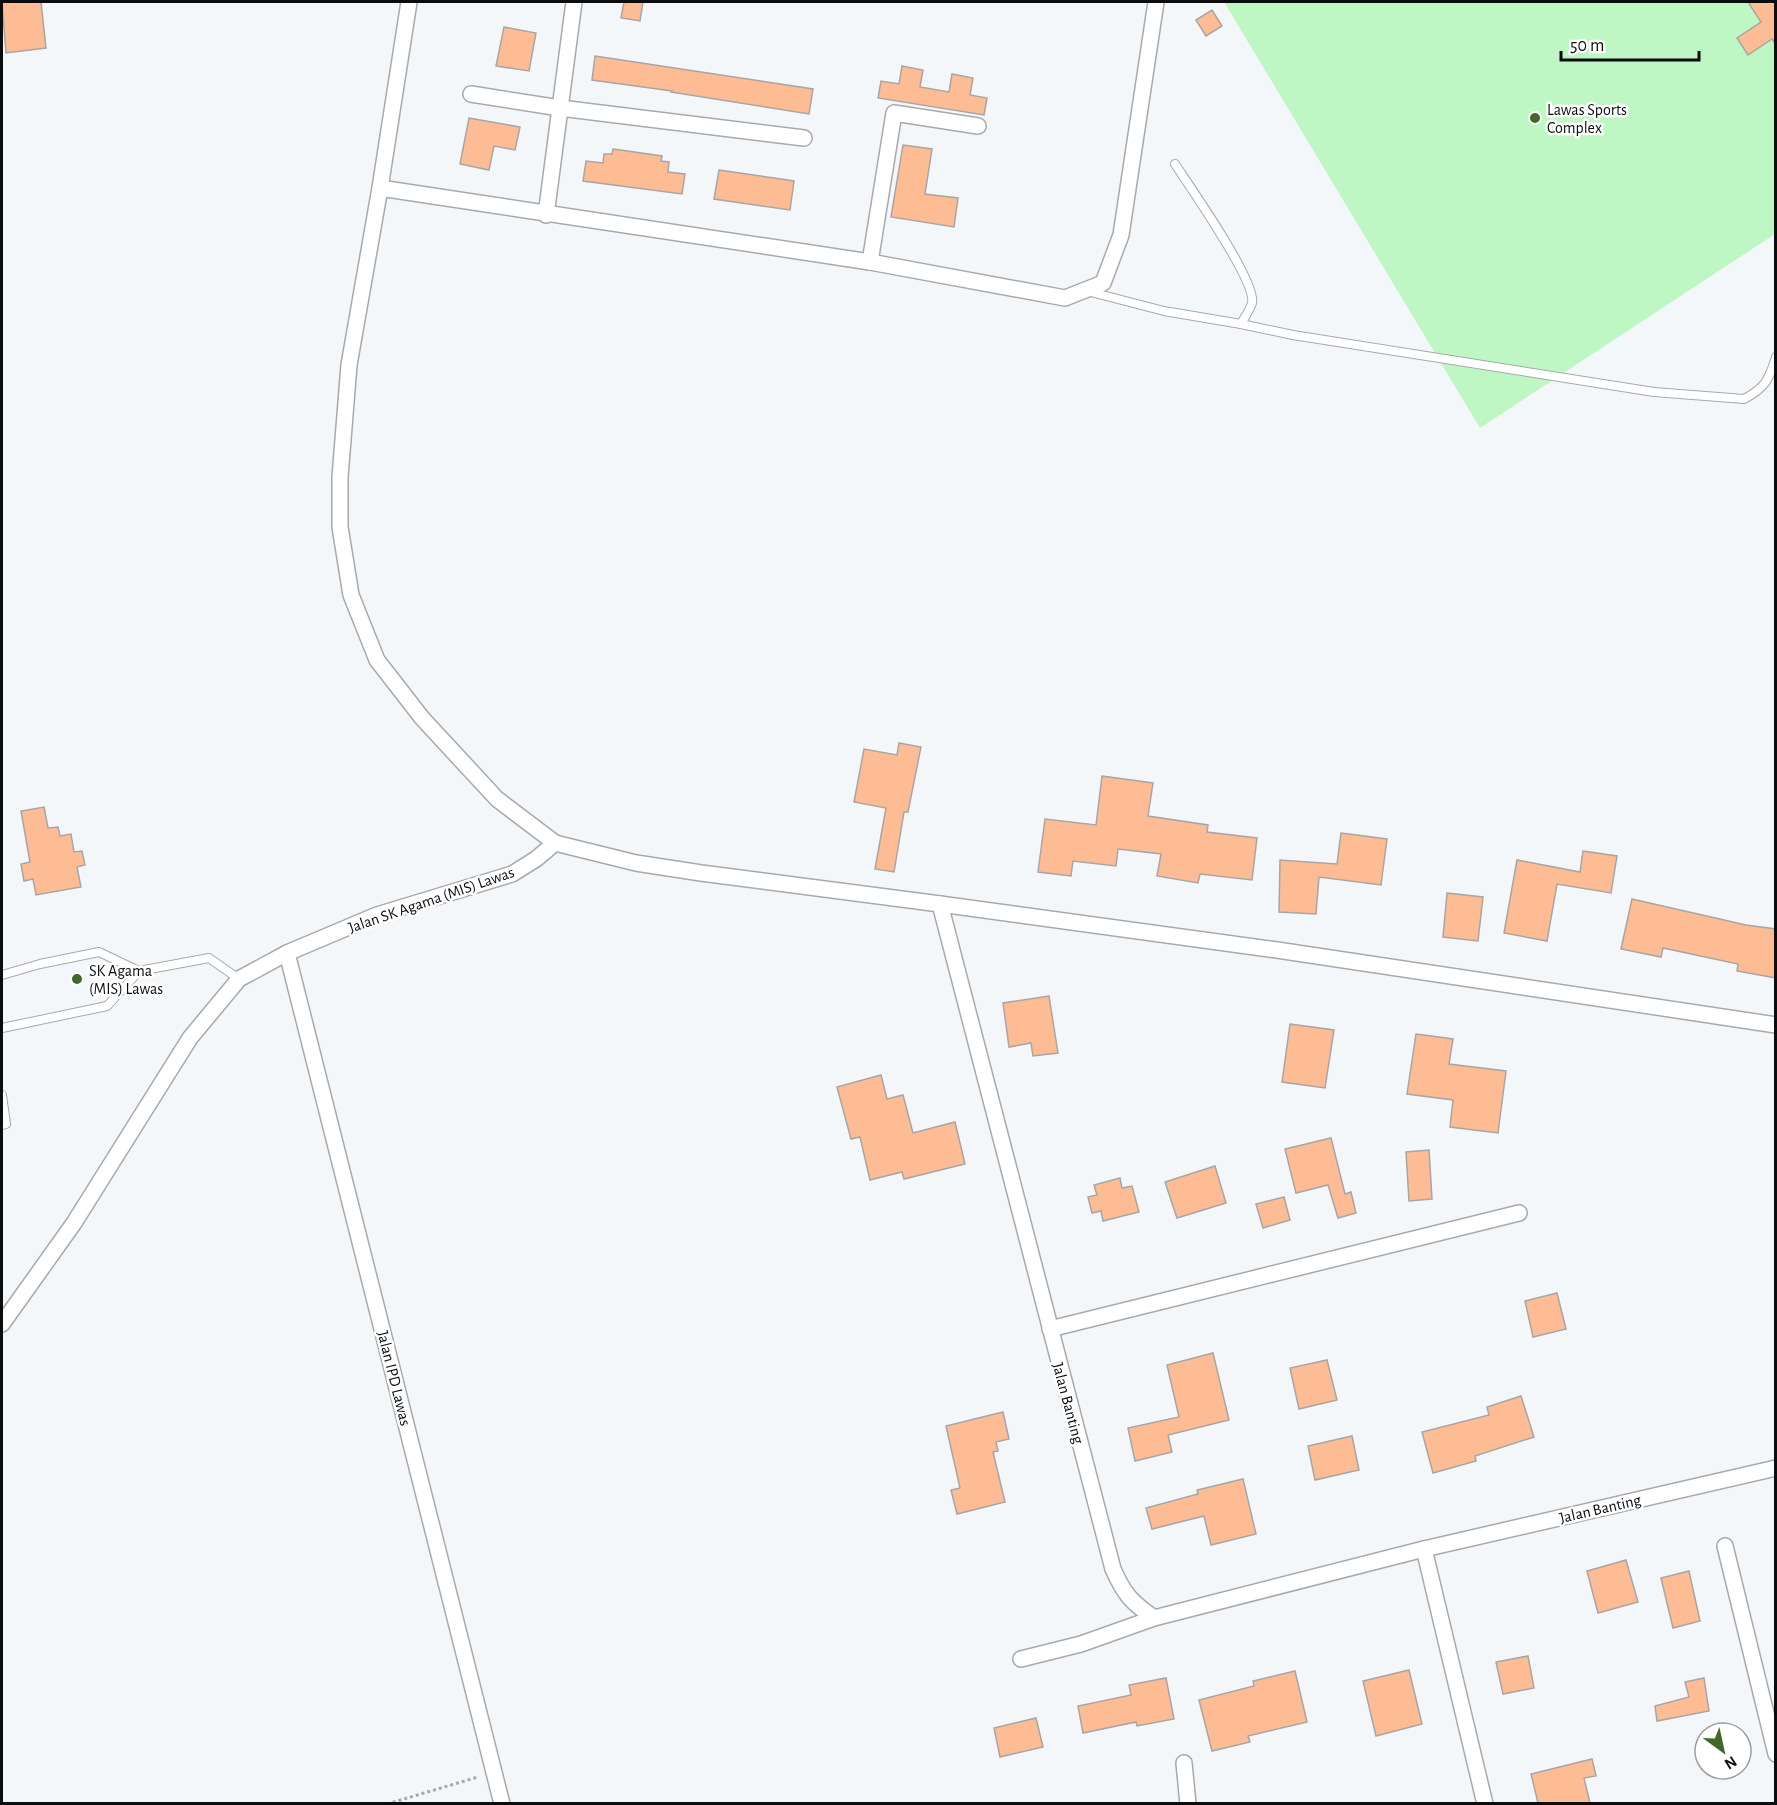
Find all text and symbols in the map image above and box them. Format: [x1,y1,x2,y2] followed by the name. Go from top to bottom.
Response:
[1561,24,1699,62] scale bar
[1570,37,1604,55] text: 50 m
[1547,102,1627,136] place label: Lawas Sports Complex
[1528,111,1542,125] marker: Lawas Sports Complex
[346,864,516,936] street label: Jalan SK Agama (MIS) Lawas
[89,963,163,997] place label: SK Agama (MIS) Lawas
[70,972,84,986] marker: SK Agama (MIS) Lawas
[374,1329,414,1427] street label: Jalan IPD Lawas
[1050,1361,1087,1446] street label: Jalan Banting
[1558,1492,1643,1526] street label: Jalan Banting
[1693,1721,1753,1781] north arrow
[1722,1753,1740,1772] text: N

